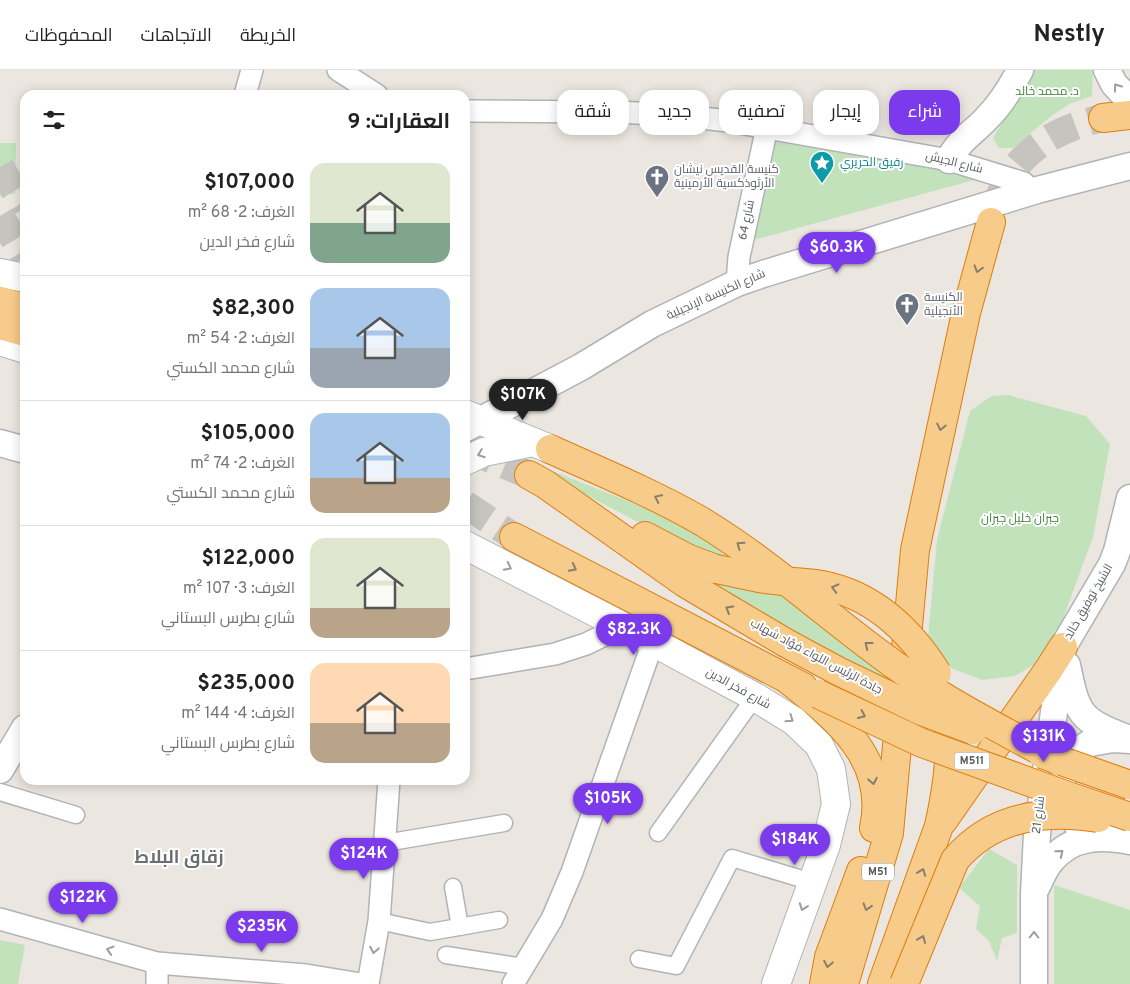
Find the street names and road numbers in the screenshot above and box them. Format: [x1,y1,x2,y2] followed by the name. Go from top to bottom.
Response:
[924,148,984,178] street label: شارع الجيش
[735,198,759,242] street label: شارع 64
[664,266,768,324] street label: شارع الكنيسة الإنجيلية
[1061,561,1117,643] street label: الشيخ توفيق خالد
[747,615,885,699] street label: جادة الرئيس اللواء فؤاد شهاب
[703,665,773,713] street label: شارع فخر الدين
[954,752,990,769] road number: M511
[1029,795,1049,835] street label: شارع 21
[862,864,894,880] road number: M51

